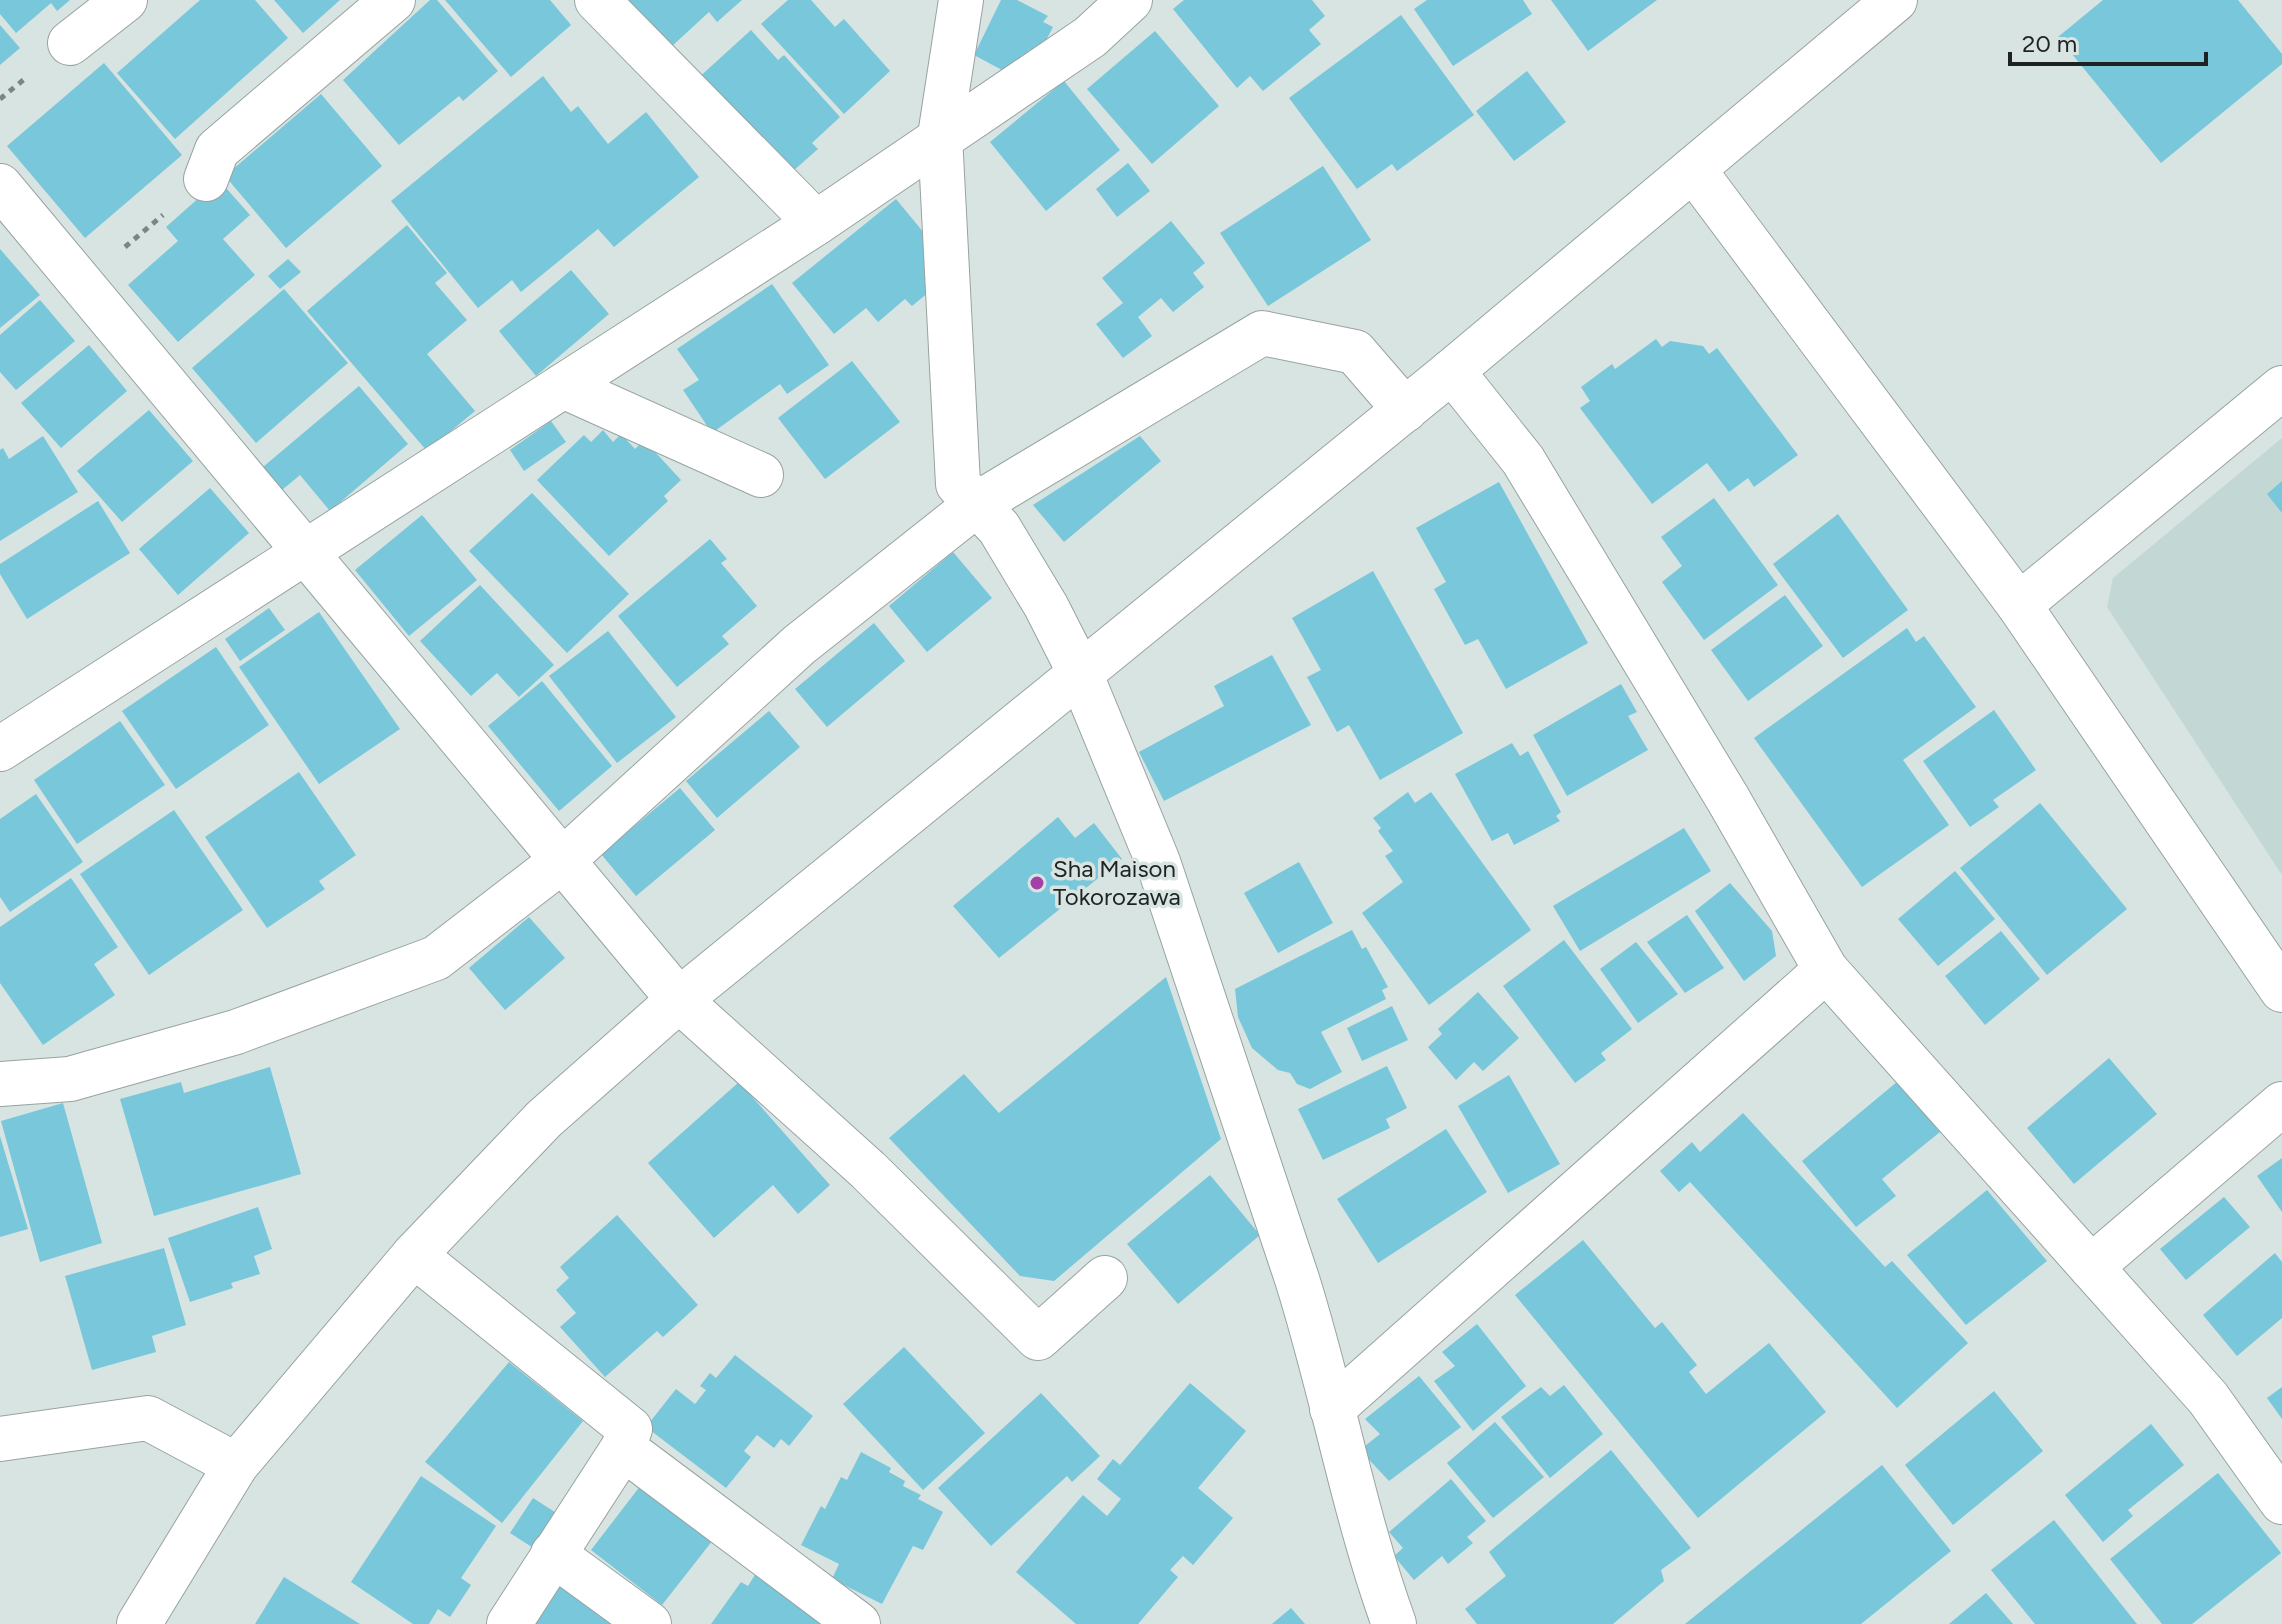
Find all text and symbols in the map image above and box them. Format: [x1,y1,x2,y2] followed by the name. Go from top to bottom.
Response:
[2010,16,2206,66] scale bar
[2022,29,2077,58] text: 20 m
[1053,854,1181,911] place label: Sha Maison Tokorozawa
[1028,874,1046,892] marker: Sha Maison Tokorozawa

